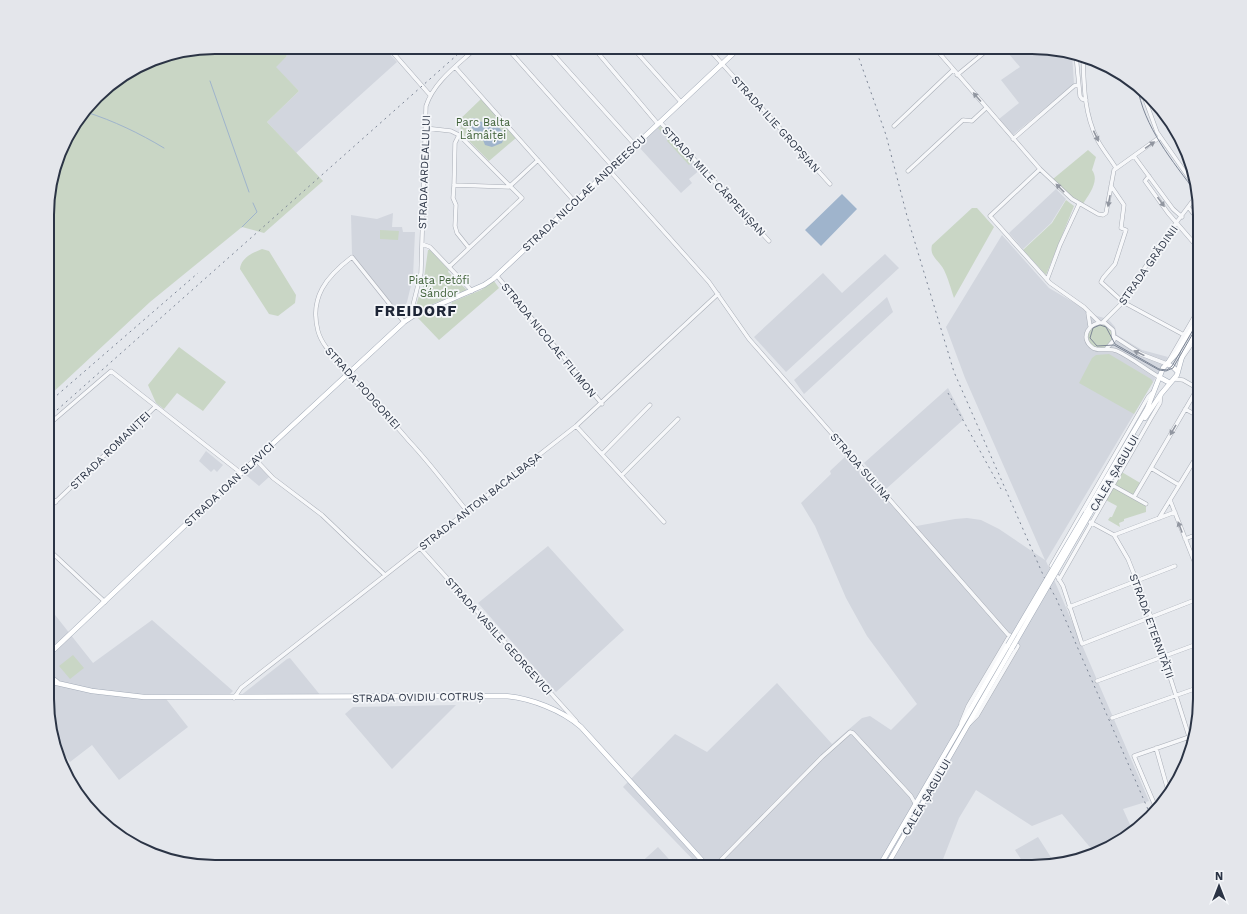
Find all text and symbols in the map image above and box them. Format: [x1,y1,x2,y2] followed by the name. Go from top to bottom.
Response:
[729,73,823,175] street label: STRADA ILIE GROPȘIAN
[972,91,981,102] one-way arrow
[416,115,433,229] street label: STRADA ARDEALULUI
[456,116,510,142] park label: Parc Balta Lămâiței
[659,123,769,239] street label: STRADA MILE CĂRPENIȘAN
[1093,130,1099,142] one-way arrow
[520,133,649,254] street label: STRADA NICOLAE ANDREESCU
[1144,141,1155,149] one-way arrow
[1055,183,1065,193] one-way arrow
[1105,195,1111,207] one-way arrow
[1157,197,1165,208] one-way arrow
[1115,222,1181,308] street label: STRADA GRĂDINII
[408,274,470,300] park label: Piața Petőfi Sándor
[498,281,599,400] street label: STRADA NICOLAE FILIMON
[374,302,458,320] district label: FREIDORF
[322,345,403,432] street label: STRADA PODGORIEI
[1133,350,1145,356] one-way arrow
[67,409,153,492] street label: STRADA ROMANIȚEI
[1170,424,1177,436] one-way arrow
[827,431,894,504] street label: STRADA SULINA
[1087,433,1142,514] street label: CALEA ȘAGULUI
[182,439,277,529] street label: STRADA IOAN SLAVICI
[417,450,544,553] street label: STRADA ANTON BACALBAȘA
[1177,520,1183,532] one-way arrow
[1127,572,1177,680] street label: STRADA ETERNITĂȚII
[442,575,555,698] street label: STRADA VASILE GEORGEVICI
[352,690,484,705] street label: STRADA OVIDIU COTRUȘ
[899,757,954,838] street label: CALEA ȘAGULUI
[1199,866,1239,906] north arrow
[1215,870,1223,883] text: N

